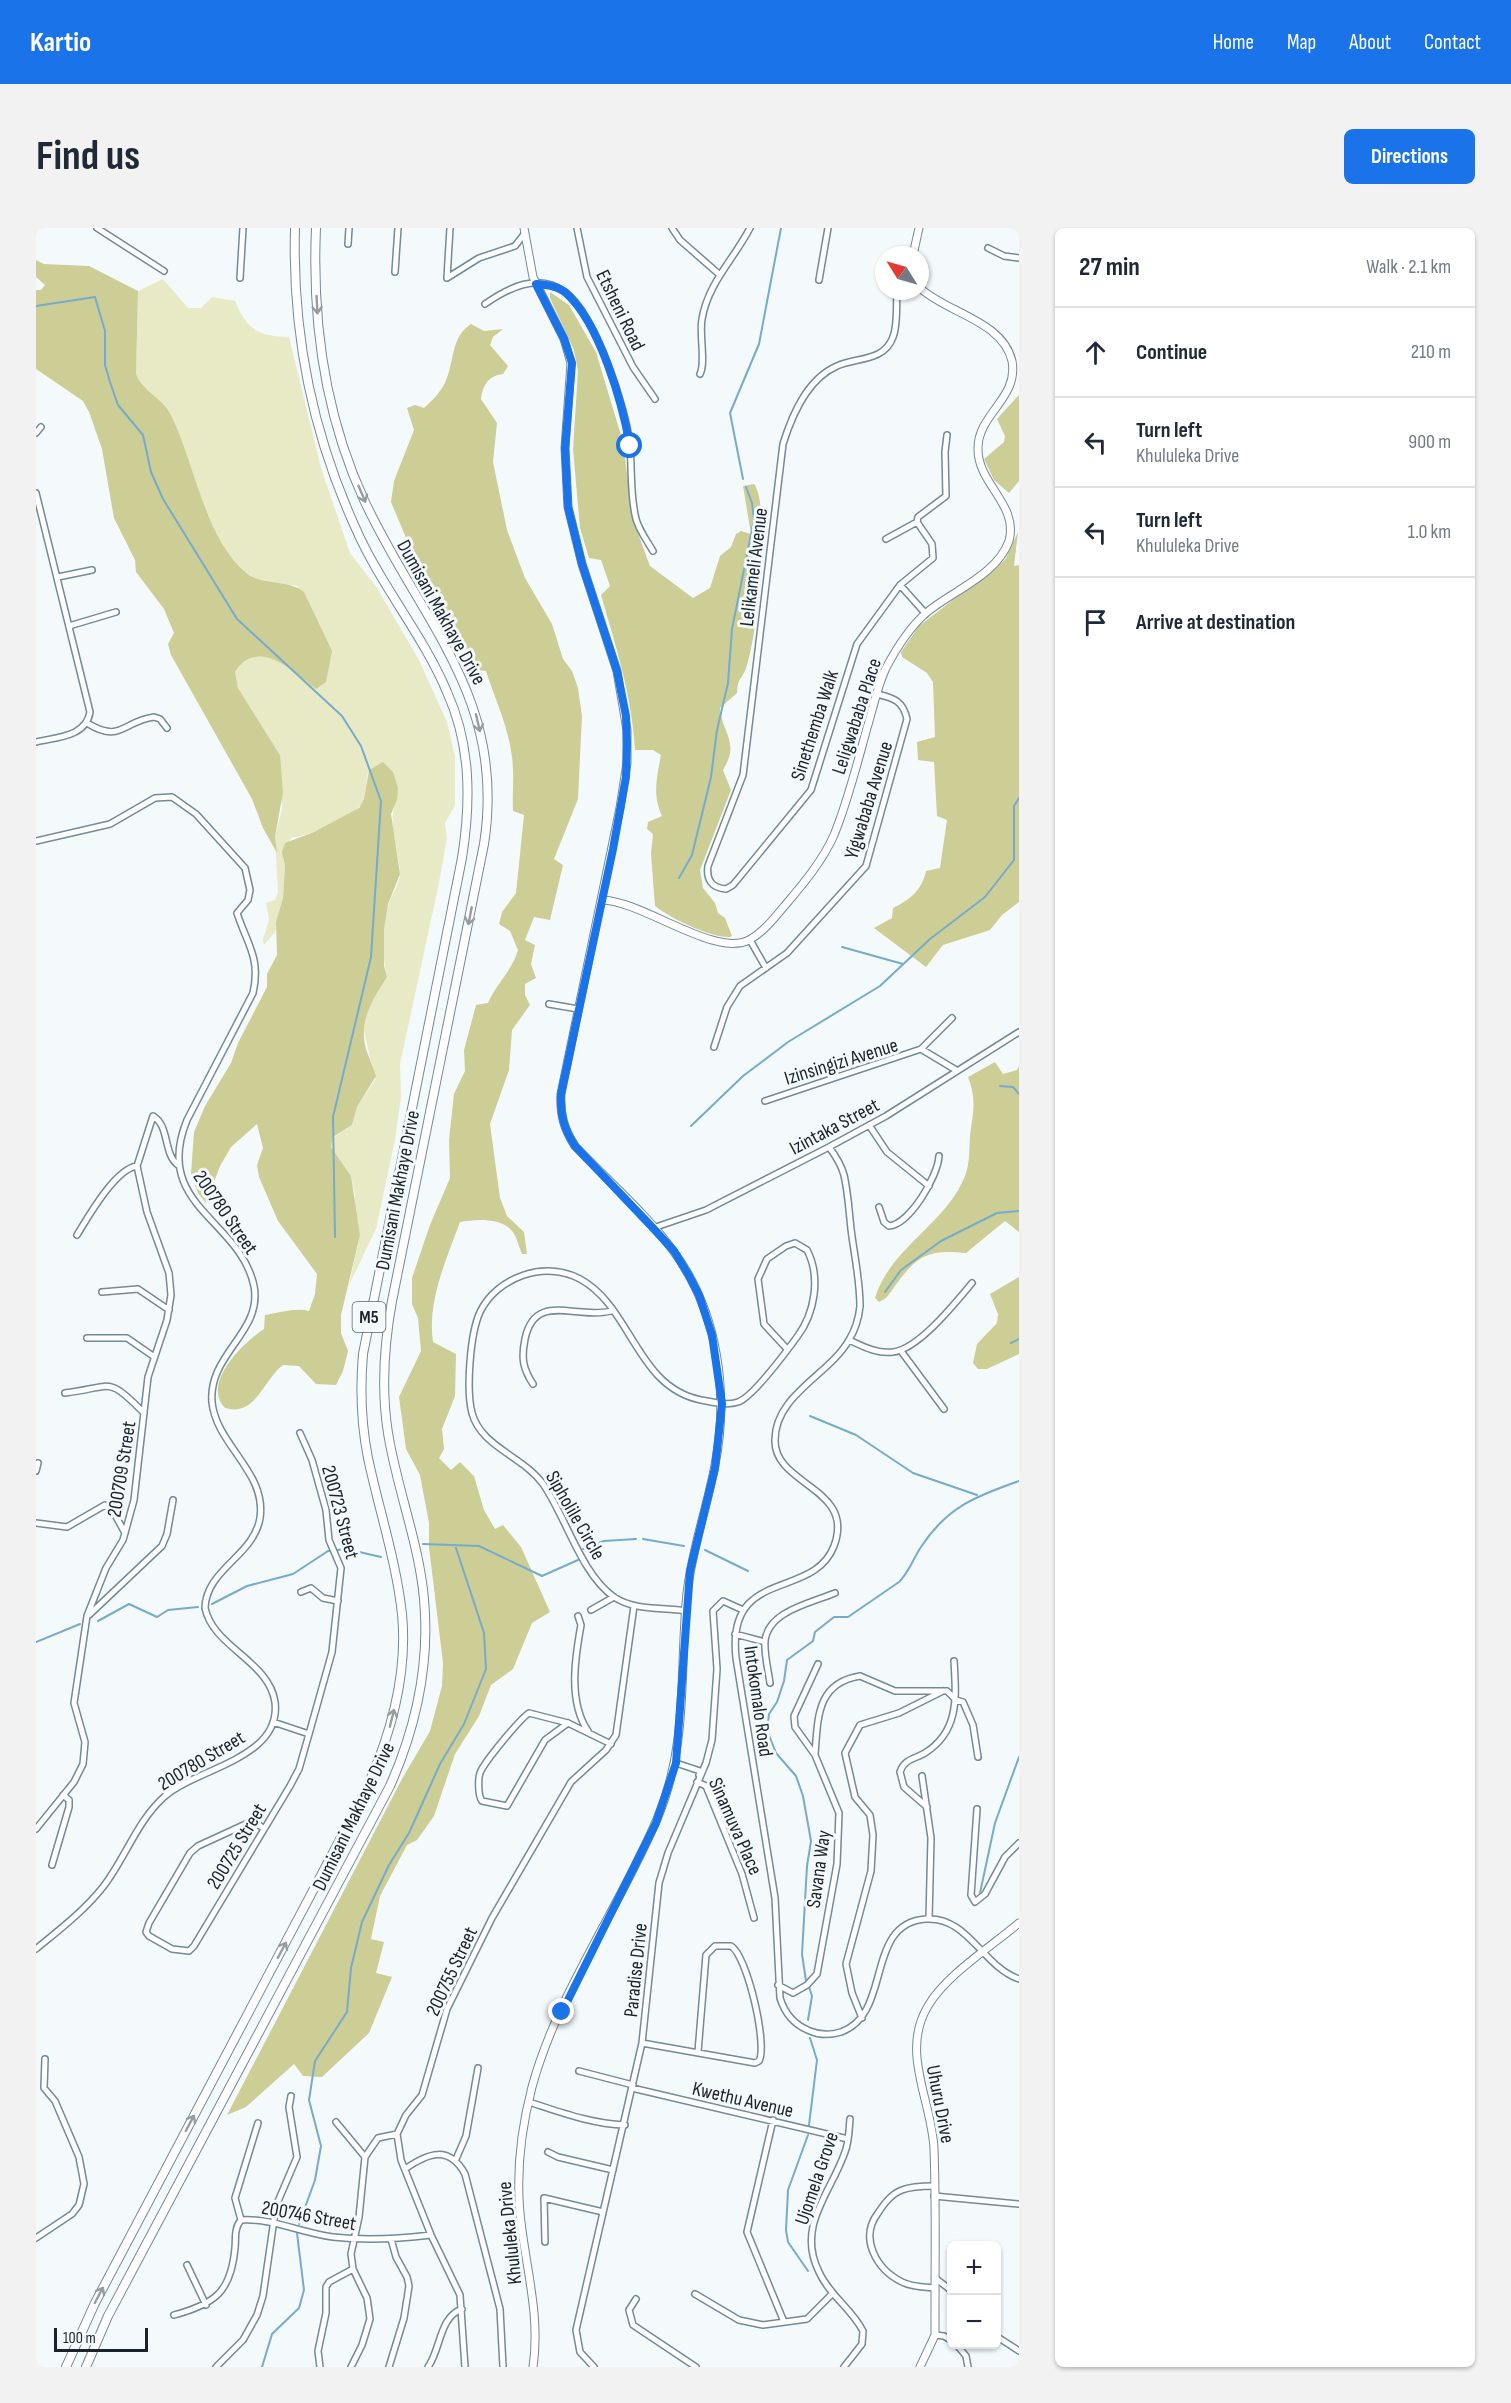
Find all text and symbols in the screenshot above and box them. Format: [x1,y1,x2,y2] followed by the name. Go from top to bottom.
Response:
[30,26,91,59] text: Kartio
[1213,30,1254,55] text: Home
[1287,30,1316,55] text: Map
[1349,30,1391,55] text: About
[1424,30,1481,55] text: Contact
[1344,129,1475,184] button: Directions
[36,131,140,182] text: Find us
[875,246,929,300] north arrow
[1079,252,1140,283] text: 27 min
[1366,255,1451,279] text: Walk · 2.1 km
[590,266,650,355] street label: Etsheni Road
[312,294,323,314] one-way arrow
[1079,336,1112,369] icon: ahead
[1136,339,1207,366] text: Continue
[1411,340,1451,364] text: 210 m
[1136,417,1202,444] text: Turn left
[1079,426,1112,459] icon: left
[1408,430,1451,454] text: 900 m
[616,432,642,458] route start
[1136,444,1239,468] text: Khululeka Drive
[356,484,368,502] one-way arrow
[735,506,773,628] street label: Lelikameli Avenue
[1136,507,1202,534] text: Turn left
[1079,516,1112,549] icon: left
[1408,520,1451,544] text: 1.0 km
[1136,534,1239,558] text: Khululeka Drive
[391,536,491,689] street label: Dumisani Makhaye Drive
[1079,606,1112,639] icon: arrive
[1136,609,1295,636] text: Arrive at destination
[827,655,887,777] street label: Leligwababa Place
[786,667,844,784] street label: Sinethemba Walk
[473,713,485,732] one-way arrow
[840,738,898,862] street label: Yigwababa Avenue
[464,905,475,925] one-way arrow
[782,1033,901,1091] street label: Izinsingizi Avenue
[786,1093,883,1160] street label: Izintaka Street
[371,1108,425,1272] street label: Dumisani Makhaye Drive
[188,1166,263,1259] street label: 200780 Street
[352,1302,386,1332] road number: M5
[103,1419,141,1519] street label: 200709 Street
[316,1463,364,1562] street label: 200723 Street
[540,1467,610,1564] street label: Sipholile Circle
[738,1644,778,1758] street label: Intokomalo Road
[387,1709,399,1728] one-way arrow
[154,1726,249,1796] street label: 200780 Street
[308,1738,400,1895] street label: Dumisani Makhaye Drive
[703,1774,767,1879] street label: Sinamuva Place
[202,1799,272,1894] street label: 200725 Street
[802,1828,836,1910] street label: Savana Way
[619,1922,653,2018] street label: Paradise Drive
[421,1923,483,2020] street label: 200755 Street
[277,1942,288,1960] one-way arrow
[548,1998,574,2024] route end
[921,2063,959,2145] street label: Uhuru Drive
[690,2077,796,2123] street label: Kwethu Avenue
[185,2114,196,2132] one-way arrow
[790,2129,844,2228] street label: Ujomela Grove
[493,2180,527,2286] street label: Khululeka Drive
[260,2196,358,2236] street label: 200746 Street
[947,2241,1001,2349] map controls
[947,2241,1001,2295] button: +
[93,2287,105,2304] one-way arrow
[947,2295,1001,2349] button: −
[54,2325,148,2352] scale bar
[63,2329,96,2348] text: 100 m

